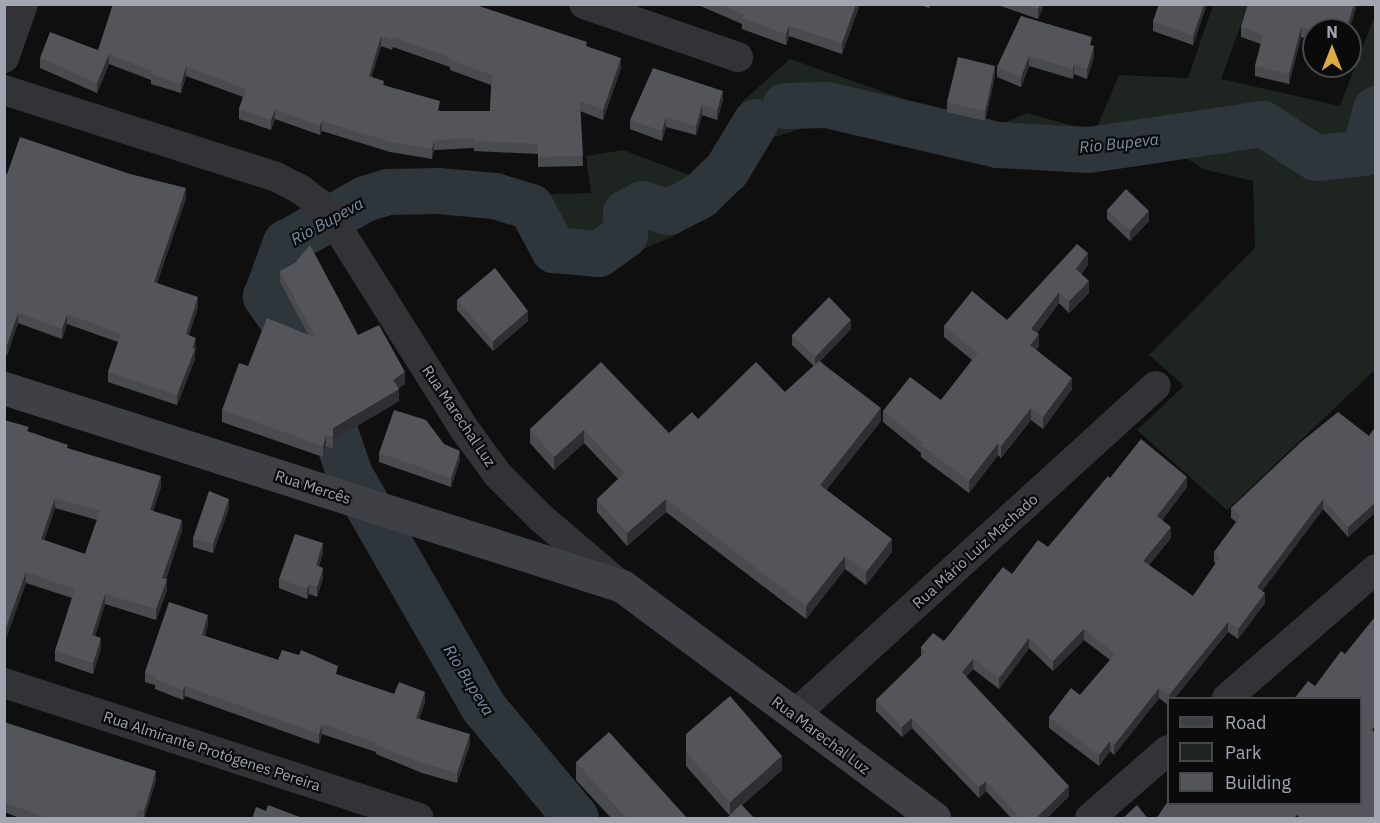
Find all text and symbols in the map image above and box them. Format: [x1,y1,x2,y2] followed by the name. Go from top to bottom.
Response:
[1302,18,1362,78] north arrow
[1326,22,1338,42] text: N
[1078,129,1160,157] water label: Rio Bupeva
[287,193,367,249] water label: Rio Bupeva
[419,362,499,470] street label: Rua Marechal Luz
[273,466,353,508] street label: Rua Mercês
[909,490,1041,612] street label: Rua Mário Luiz Machado
[440,641,498,719] water label: Rio Bupeva
[768,692,874,778] street label: Rua Marechal Luz
[1167,697,1362,805] legend
[101,707,323,795] street label: Rua Almirante Protógenes Pereira
[1225,711,1266,734] text: Road
[1225,741,1261,764] text: Park
[1225,771,1291,794] text: Building

